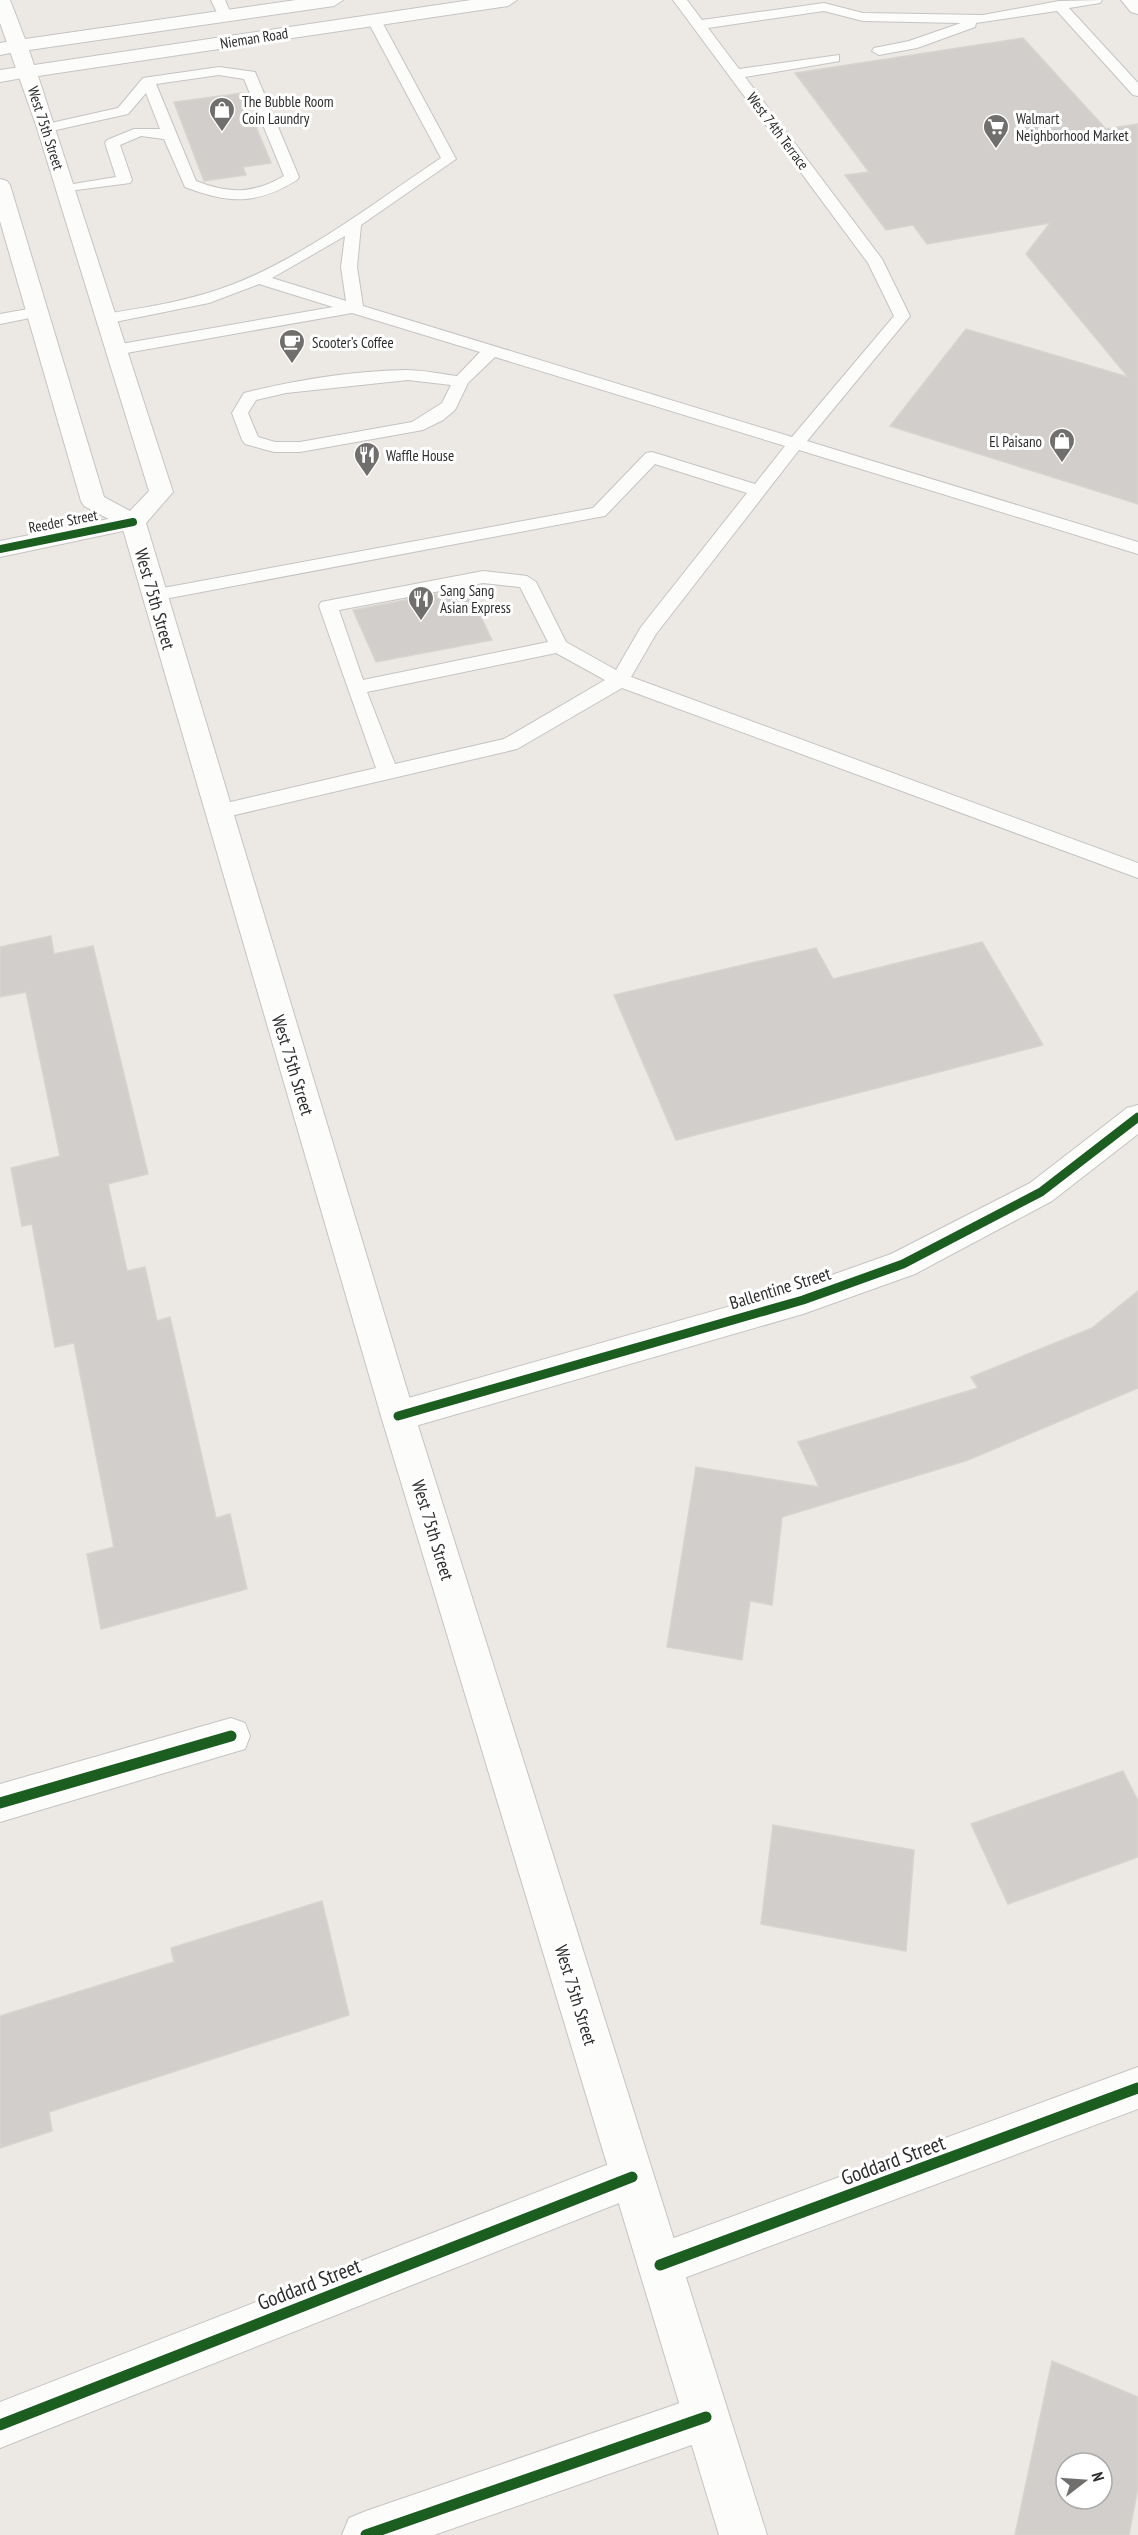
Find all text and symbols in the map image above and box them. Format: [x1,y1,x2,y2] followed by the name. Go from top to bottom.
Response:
[219,23,289,53] street label: Nieman Road
[24,84,68,172] street label: West 75th Street
[743,89,813,173] street label: West 74th Terrace
[242,92,334,128] place label: The Bubble Room Coin Laundry
[207,95,237,133] shop icon: The Bubble Room Coin Laundry
[1016,109,1129,145] place label: Walmart Neighborhood Market
[981,112,1011,150] supermarket icon: Walmart Neighborhood Market
[277,327,307,365] cafe icon: Scooter's Coffee
[312,333,394,352] place label: Scooter's Coffee
[1047,426,1077,464] shop icon: El Paisano
[989,432,1042,451] place label: El Paisano
[352,440,382,478] restaurant icon: Waffle House
[386,446,454,465] place label: Waffle House
[27,505,99,537] street label: Reeder Street
[130,546,180,652] street label: West 75th Street
[440,581,511,617] place label: Sang Sang Asian Express
[406,584,436,622] restaurant icon: Sang Sang Asian Express
[267,1012,319,1118] street label: West 75th Street
[727,1262,833,1314] street label: Ballentine Street
[407,1477,459,1583] street label: West 75th Street
[550,1942,602,2048] street label: West 75th Street
[837,2129,949,2191] street label: Goddard Street
[253,2252,365,2316] street label: Goddard Street
[1054,2451,1114,2511] north arrow
[1088,2470,1109,2484] text: N

